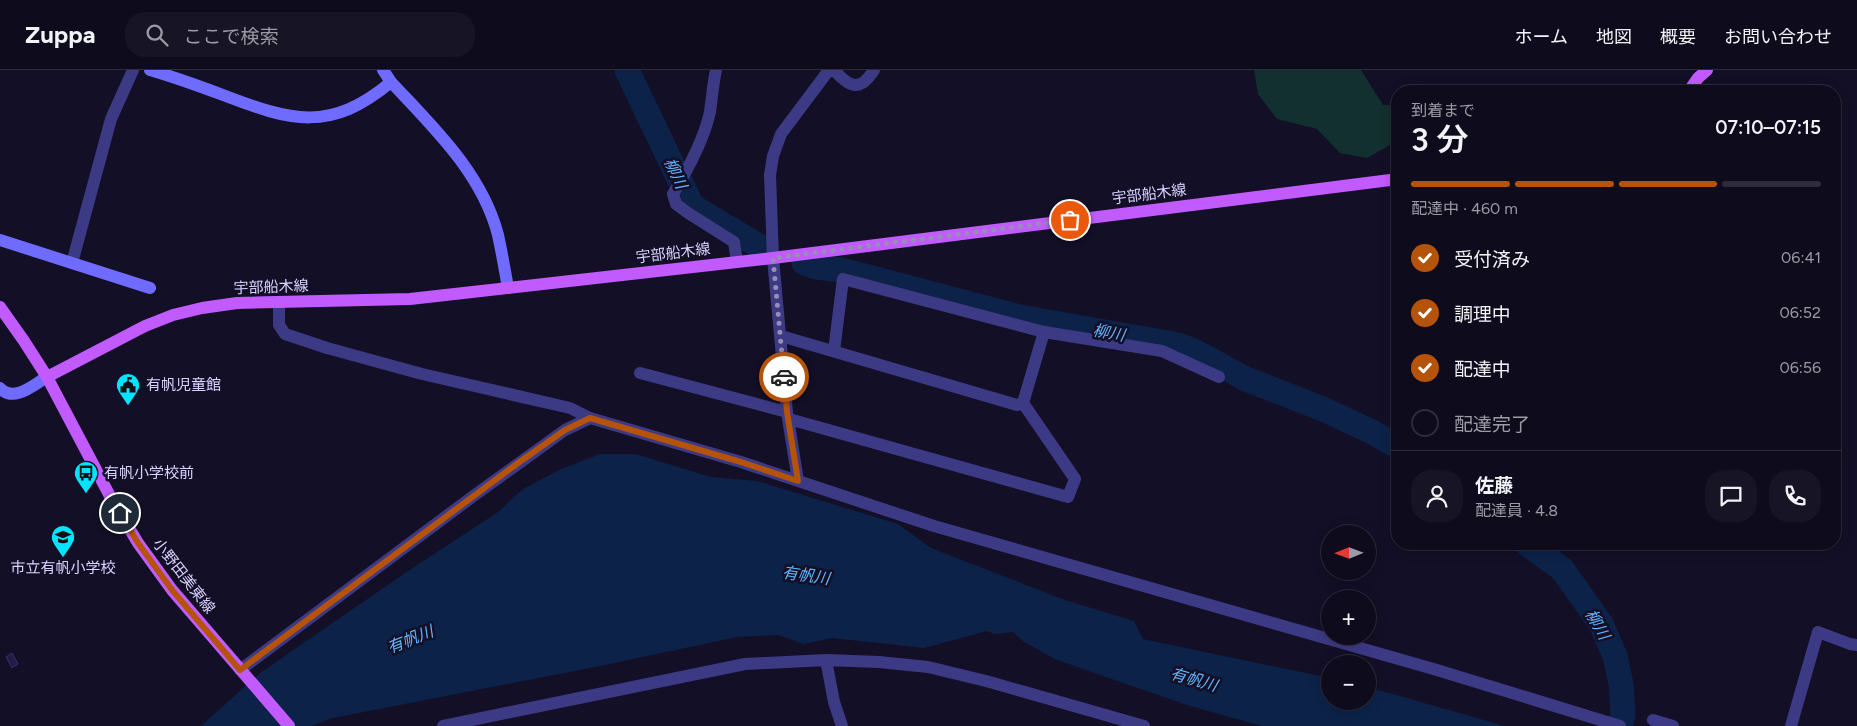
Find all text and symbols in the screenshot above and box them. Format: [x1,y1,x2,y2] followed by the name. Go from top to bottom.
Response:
[125,12,475,57] search box
[25,20,95,49] text: Zuppa
[143,21,171,49] icon: search
[183,25,278,48] text: ここで検索
[1515,26,1568,48] text: ホーム
[1596,26,1632,48] text: 地図
[1660,26,1696,48] text: 概要
[1724,26,1832,48] text: お問い合わせ
[1411,101,1475,120] text: 到着まで
[1715,116,1821,139] text: 07:10–07:15
[1411,121,1468,159] text: 3 分
[660,155,692,194] water label: 柳川
[1111,180,1187,208] street label: 宇部船木線
[1049,199,1091,241] pin
[1411,199,1518,218] text: 配達中 · 460 m
[1056,206,1084,234] icon: bag
[635,239,711,267] street label: 宇部船木線
[1411,244,1439,272] icon: check
[1454,248,1530,271] text: 受付済み
[1781,248,1821,267] text: 06:41
[233,277,309,297] street label: 宇部船木線
[1411,299,1439,327] icon: check
[1454,303,1511,326] text: 調理中
[1779,303,1821,322] text: 06:52
[1091,320,1128,345] water label: 柳川
[759,352,809,402] courier
[1411,354,1439,382] icon: check
[1454,358,1511,381] text: 配達中
[1779,358,1821,377] text: 06:56
[770,363,798,391] icon: car
[115,372,141,406] public building icon: 有帆児童館
[146,376,221,394] place label: 有帆児童館
[1454,413,1530,436] text: 配達完了
[73,460,99,494] bus stop icon: 有帆小学校前
[104,464,194,482] place label: 有帆小学校前
[1411,470,1463,522] button: person
[1705,470,1757,522] button: chat
[1769,470,1821,522] button: phone
[1475,474,1513,497] text: 佐藤
[99,492,141,534] pin
[106,499,134,527] icon: home
[1475,501,1558,520] text: 配達員 · 4.8
[50,524,76,558] school or university icon: 市立有帆小学校
[1321,525,1376,580] north arrow
[1321,525,1376,710] map controls
[149,535,219,617] street label: 小野田美東線
[10,559,116,577] place label: 市立有帆小学校
[781,563,833,589] water label: 有帆川
[1321,590,1376,645] button: +
[1581,606,1615,645] water label: 柳川
[384,621,438,657] water label: 有帆川
[1321,655,1376,710] button: −
[1168,664,1221,696] water label: 有帆川

